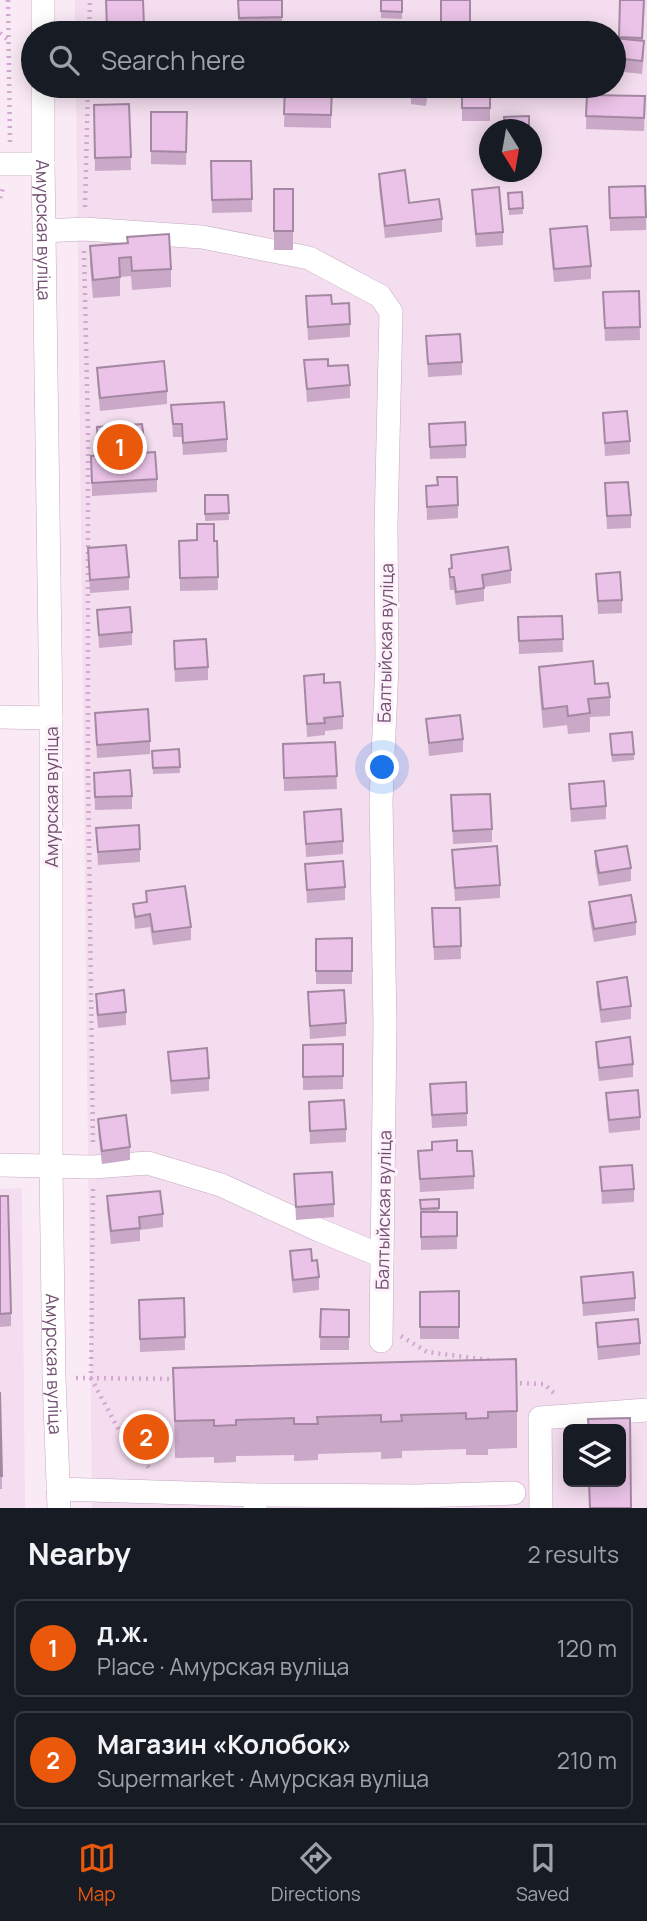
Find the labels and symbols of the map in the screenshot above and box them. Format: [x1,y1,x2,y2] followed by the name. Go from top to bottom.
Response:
[479,119,542,182] north arrow
[31,159,57,301] street label: Амурская вуліца
[97,421,143,473] pin: 1
[372,563,398,723] street label: Балтыйская вуліца
[39,727,63,867] street label: Амурская вуліца
[365,750,399,784] your location
[370,1130,396,1290] street label: Балтыйская вуліца
[41,1293,68,1435] street label: Амурская вуліца
[123,1411,169,1463] pin: 2

